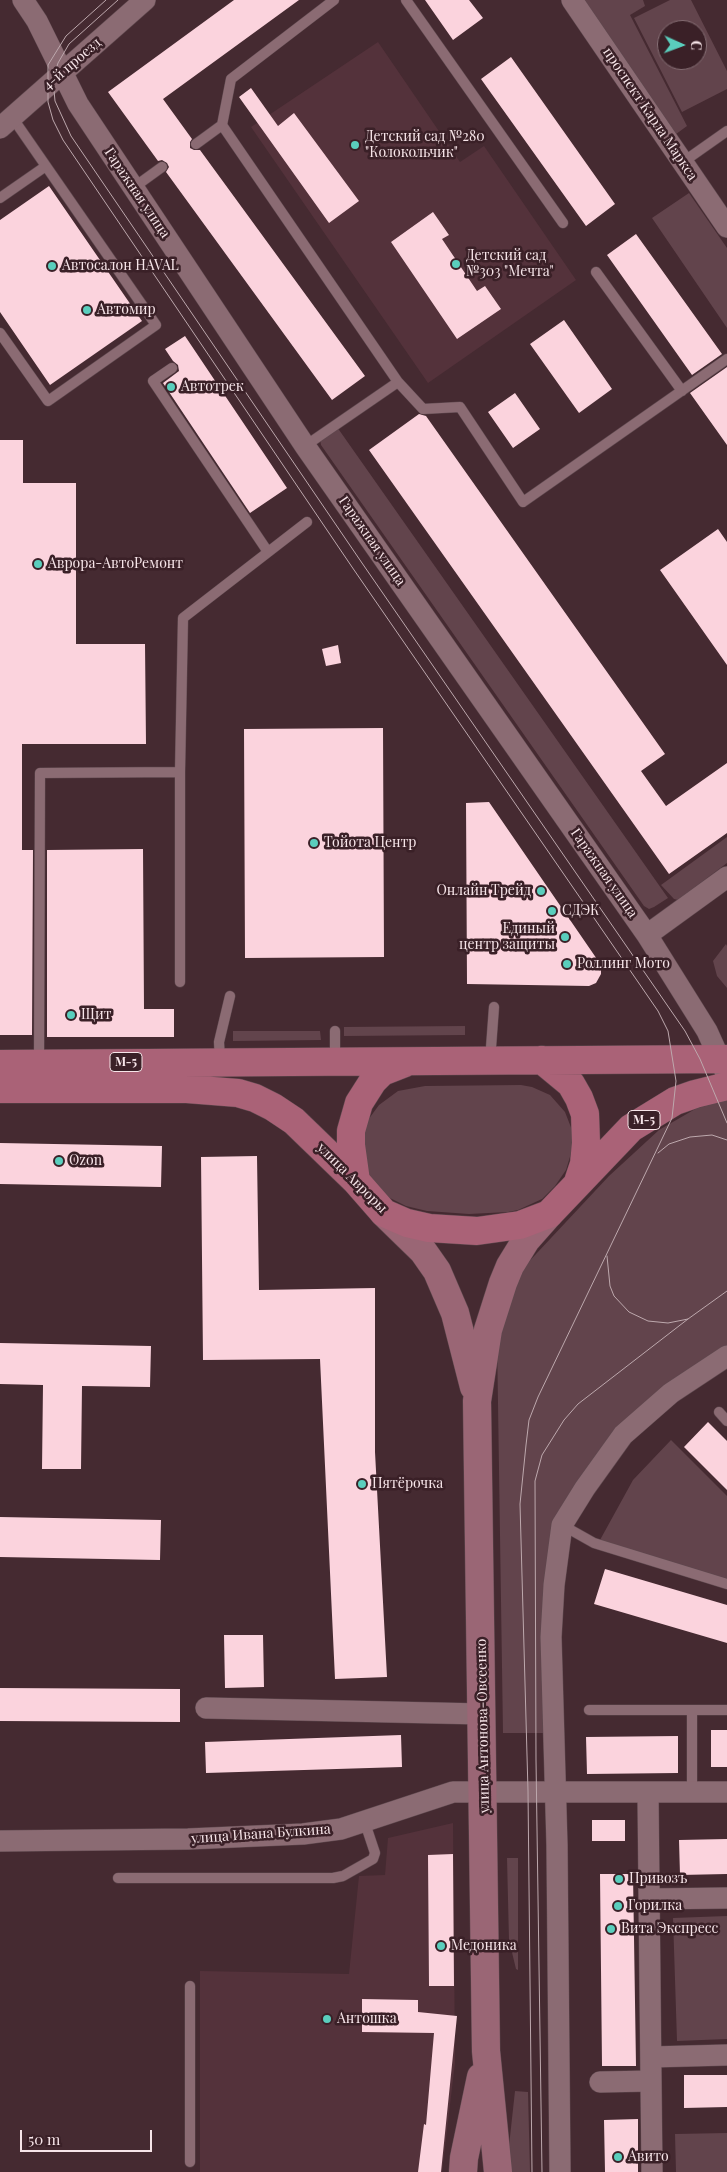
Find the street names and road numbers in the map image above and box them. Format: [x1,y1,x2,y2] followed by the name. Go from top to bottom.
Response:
[40,34,104,94] street label: 4-й проезд
[599,44,701,184] street label: проспект Карла Маркса
[101,145,173,241] street label: Гаражная улица
[335,493,409,589] street label: Гаражная улица
[567,825,641,921] street label: Гаражная улица
[110,1052,142,1072] road number: М-5
[628,1110,660,1130] road number: М-5
[313,1139,391,1217] street label: улица Авроры
[473,1638,493,1814] street label: улица Антонова-Овсеенко
[191,1821,331,1847] street label: улица Ивана Булкина

